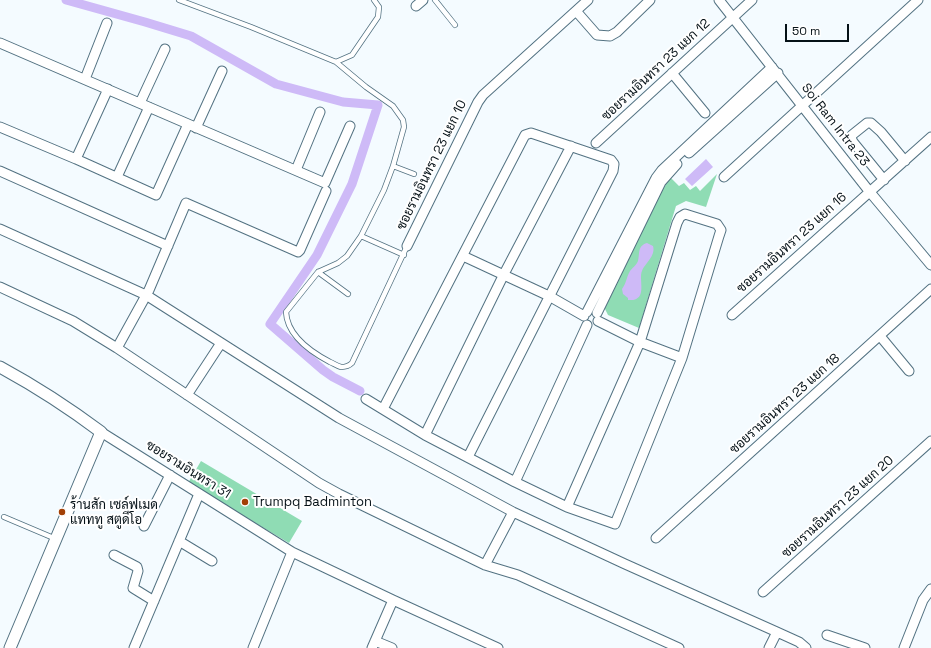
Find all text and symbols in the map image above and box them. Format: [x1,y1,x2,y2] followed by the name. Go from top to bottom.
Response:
[599,16,713,124] street label: ซอยรามอินทรา 23 แยก 12
[787,16,851,42] scale bar
[792,23,820,39] text: 50 m
[798,80,872,170] street label: Soi Ram Intra 23
[394,98,470,232] street label: ซอยรามอินทรา 23 แยก 10
[734,190,850,296] street label: ซอยรามอินทรา 23 แยก 16
[727,351,843,457] street label: ซอยรามอินทรา 23 แยก 18
[143,438,233,502] street label: ซอยรามอินทรา 31
[779,453,897,561] street label: ซอยรามอินทรา 23 แยก 20
[253,494,372,510] place label: Trumpq Badminton
[70,497,158,528] place label: ร้านสัก เซล์ฟเมด แทททู สตูดีโอ
[240,497,250,507] marker: Trumpq Badminton
[57,507,67,517] marker: ร้านสัก เซล์ฟเมด แทททู สตูดีโอ

